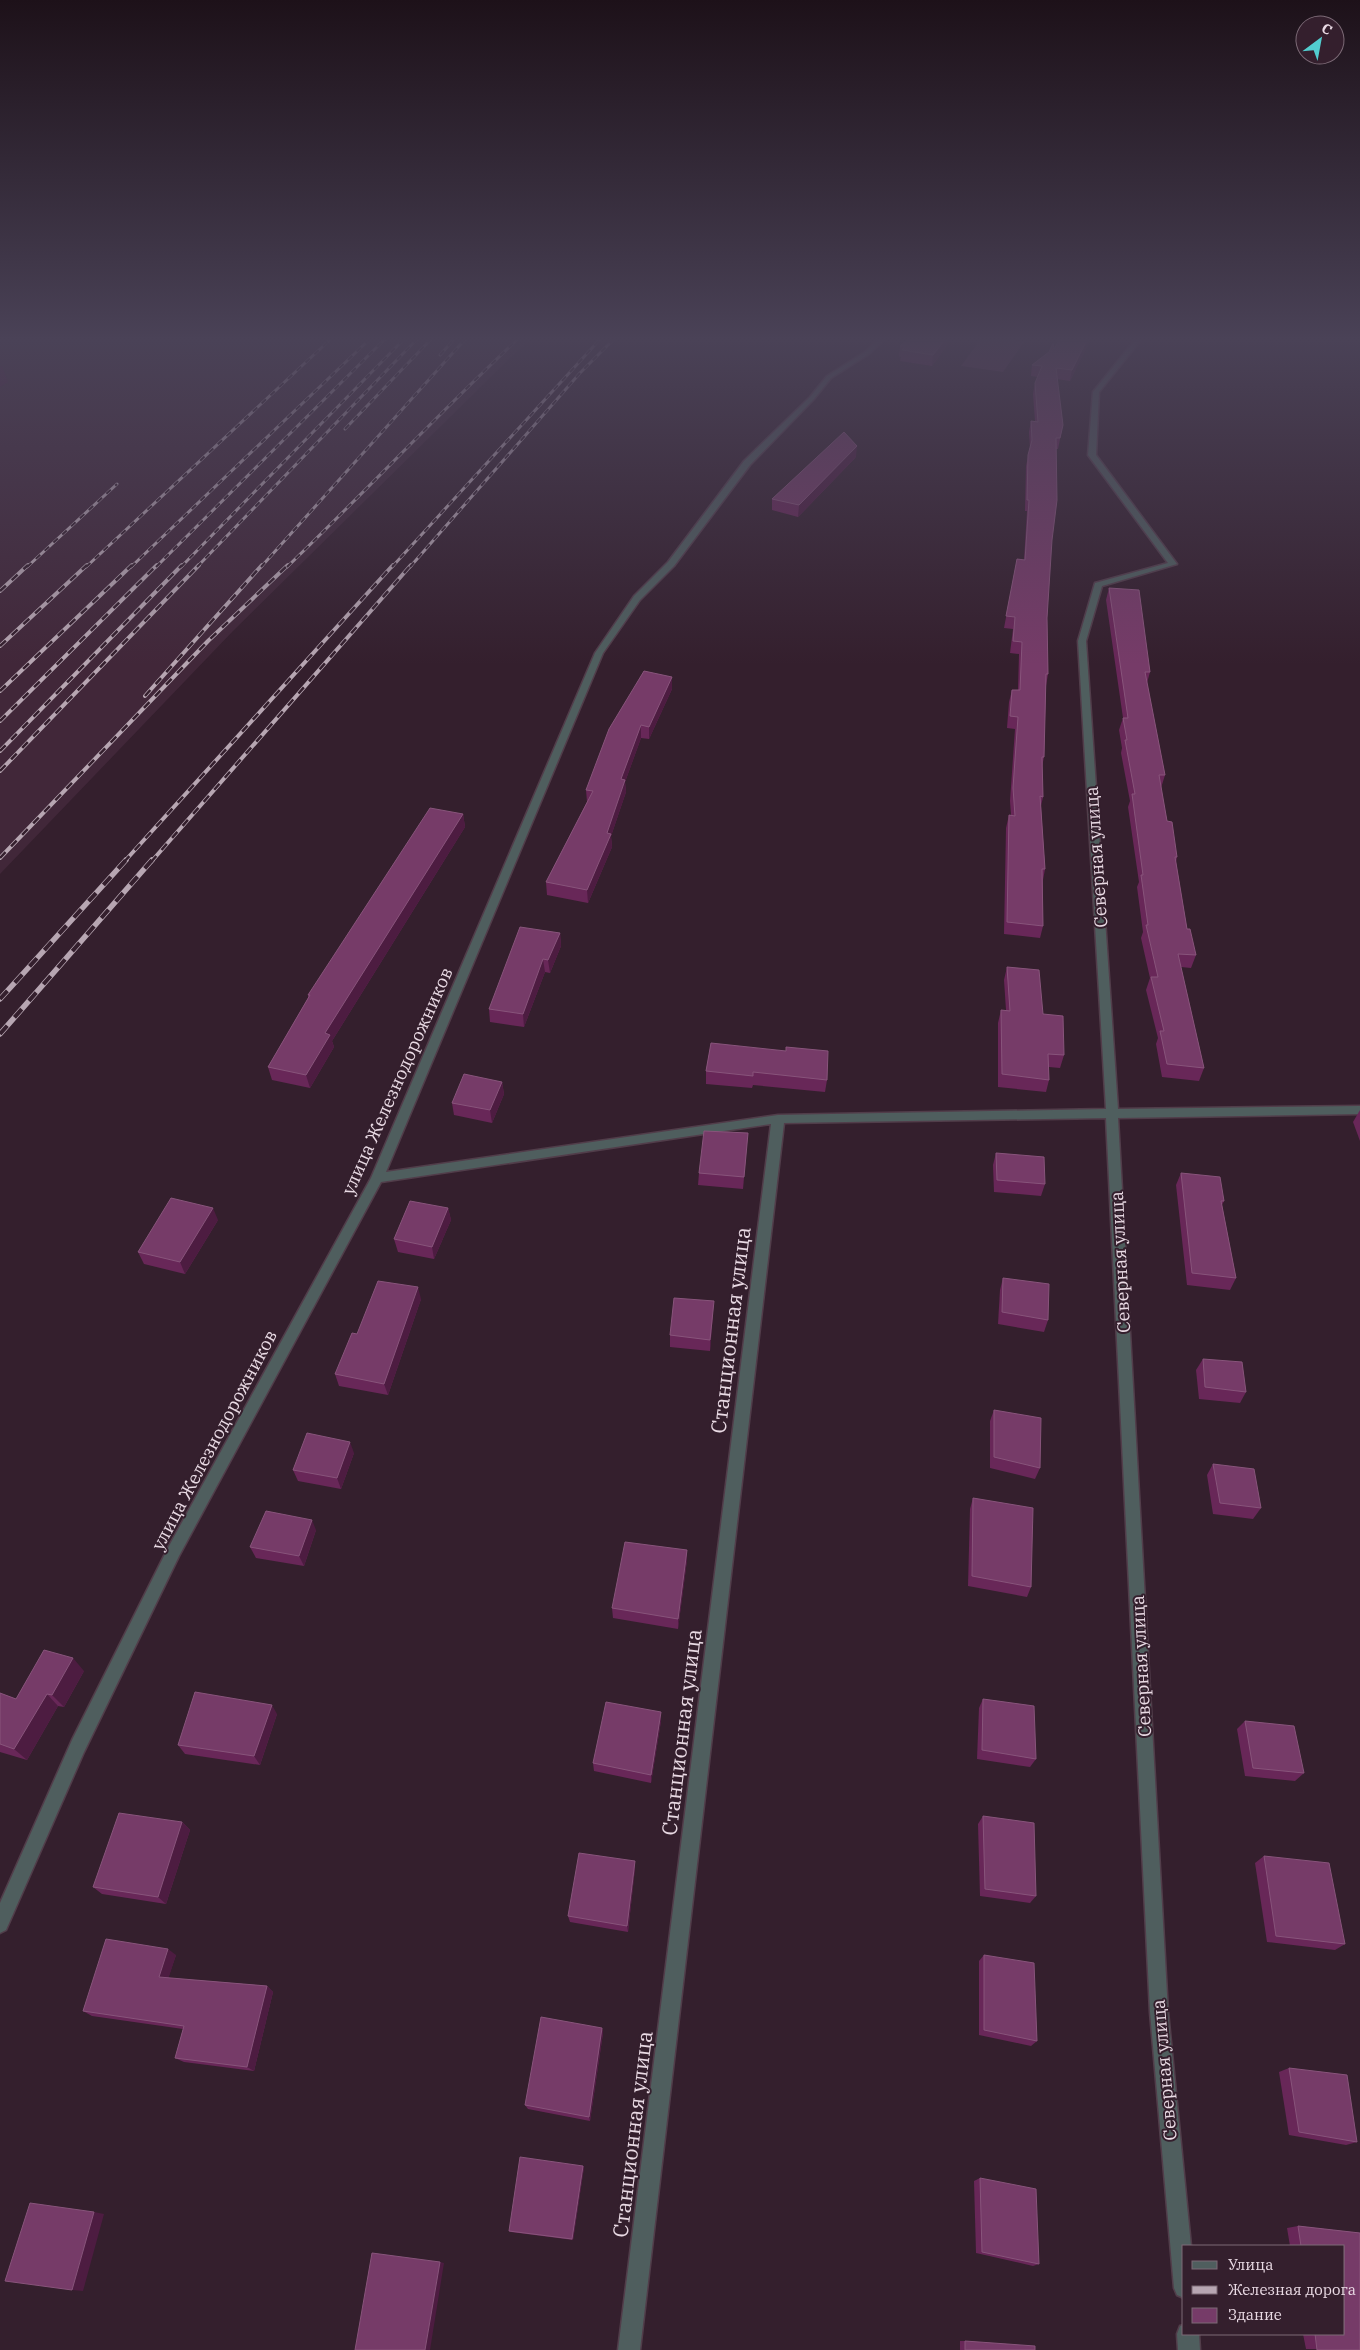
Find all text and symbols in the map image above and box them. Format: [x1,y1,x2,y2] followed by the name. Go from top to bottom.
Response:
[1295,15,1345,65] north arrow
[1318,19,1336,39] text: С
[1080,785,1112,928] street label: Северная улица
[336,964,458,1198] street label: улица Железнодорожников
[1105,1191,1135,1333] street label: Северная улица
[703,1225,757,1435] street label: Станционная улица
[146,1326,282,1554] street label: улица Железнодорожников
[1126,1595,1156,1737] street label: Северная улица
[654,1627,708,1837] street label: Станционная улица
[1146,1998,1182,2142] street label: Северная улица
[605,2029,659,2239] street label: Станционная улица
[1182,2245,1345,2335] legend
[1228,2255,1273,2274] text: Улица
[1228,2280,1356,2299] text: Железная дорога
[1228,2305,1282,2324] text: Здание

